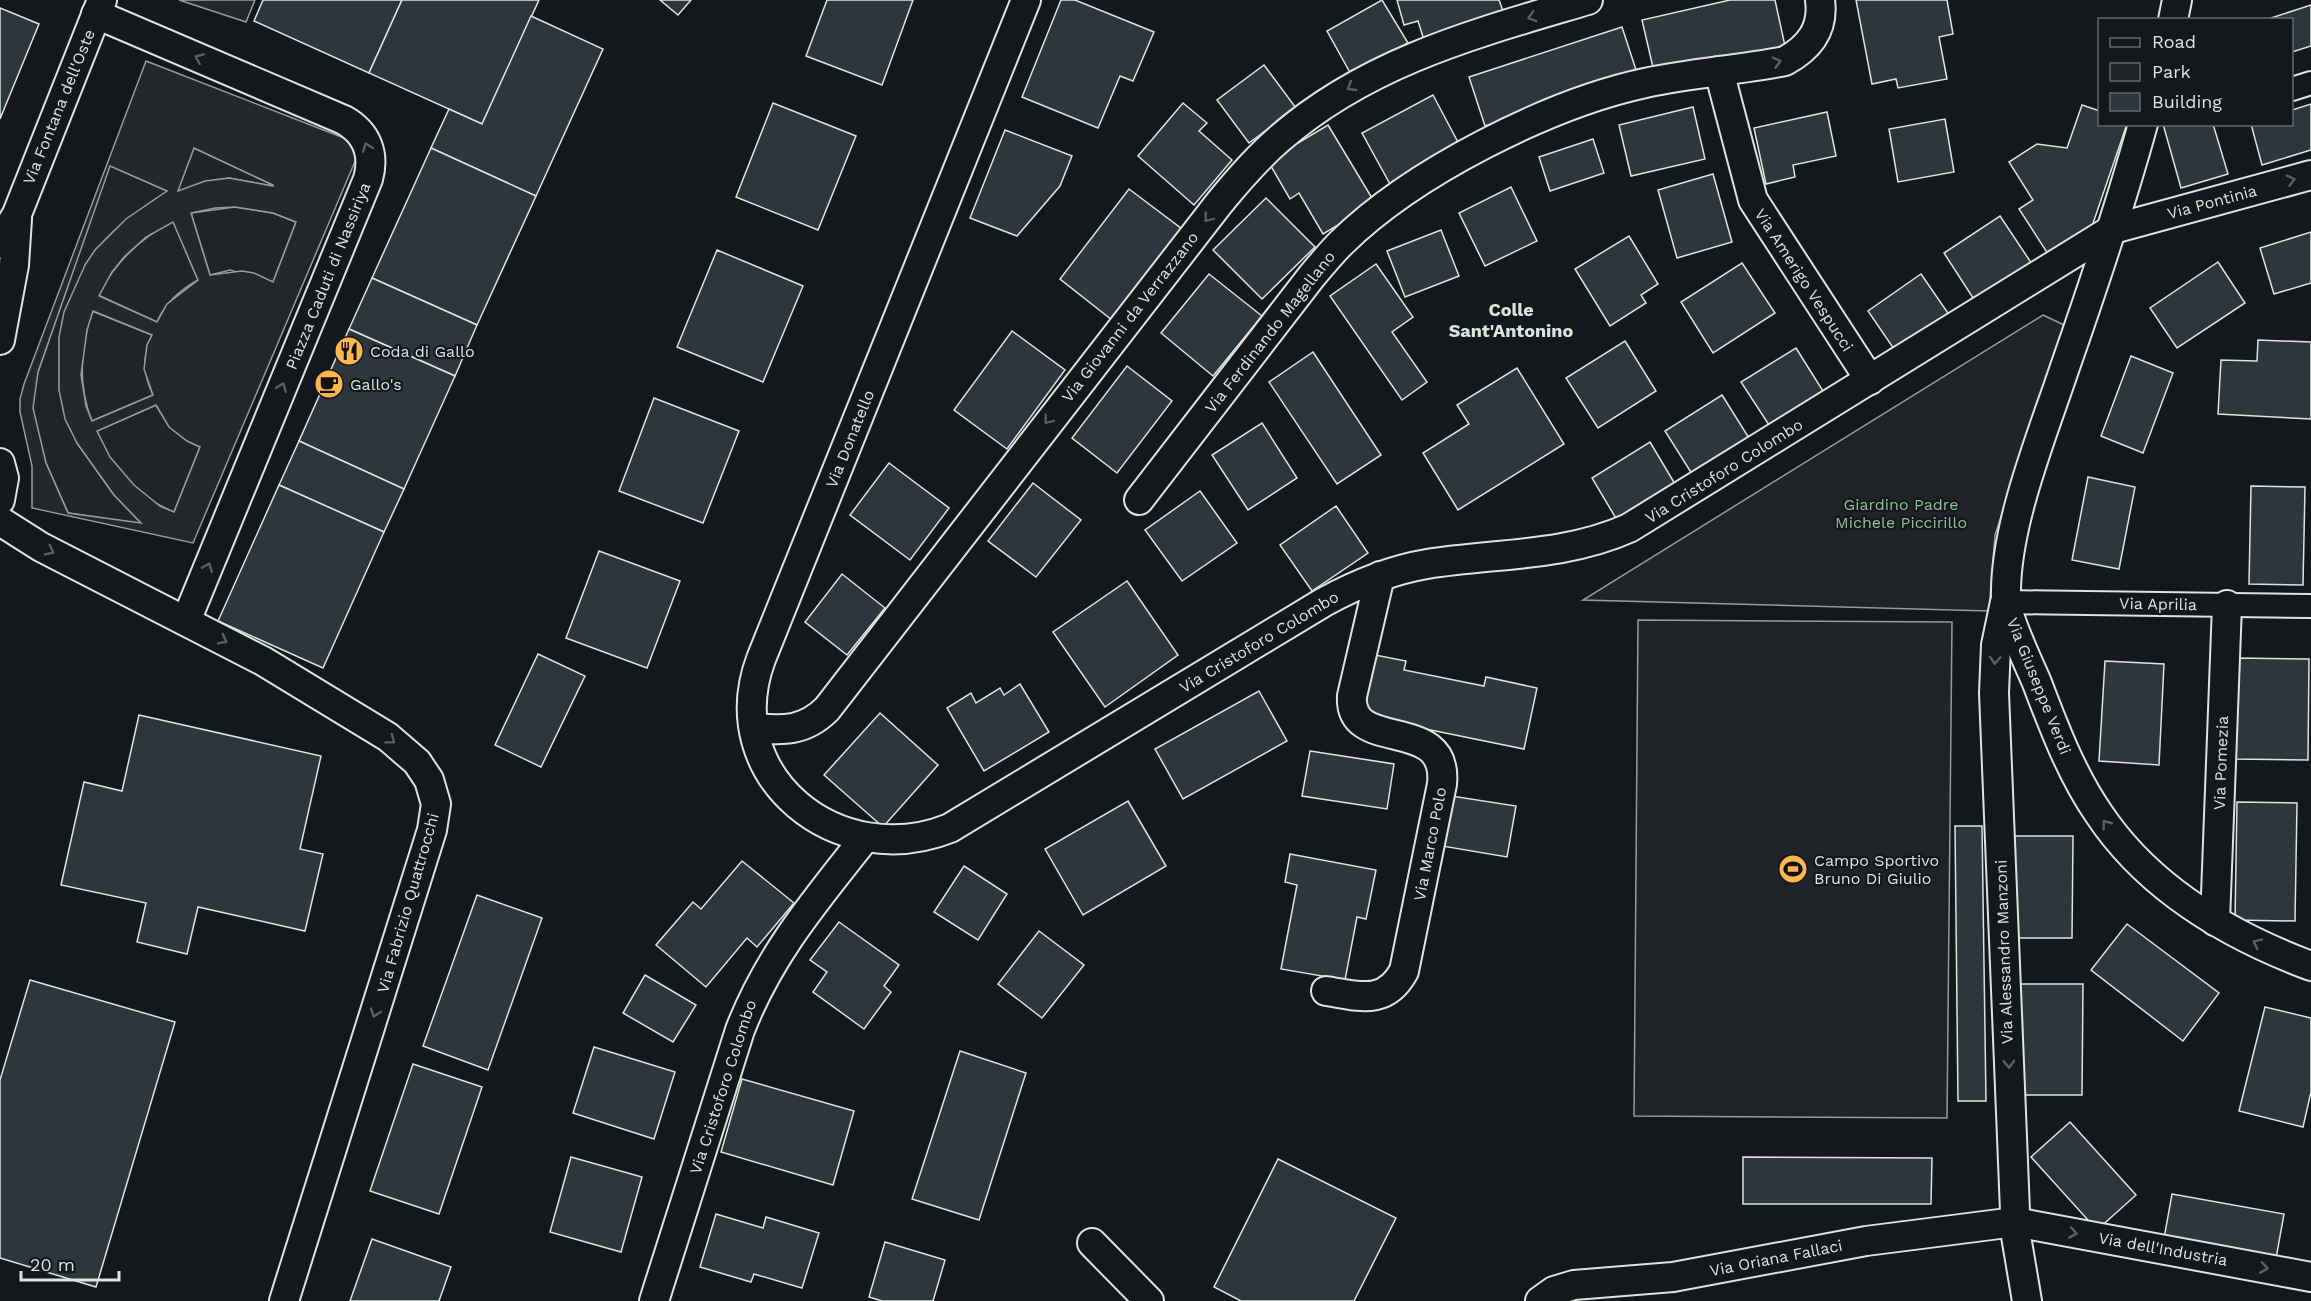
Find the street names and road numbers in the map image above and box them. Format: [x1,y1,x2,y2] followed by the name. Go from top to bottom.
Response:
[19,27,99,187] street label: Via Fontana dell'Oste
[282,180,374,372] street label: Piazza Caduti di Nassiriya
[2165,181,2259,223] street label: Via Pontinia
[1751,205,1857,355] street label: Via Amerigo Vespucci
[1058,228,1202,406] street label: Via Giovanni da Verrazzano
[1201,247,1339,417] street label: Via Ferdinando Magellano
[822,387,878,491] street label: Via Donatello
[1642,415,1806,527] street label: Via Cristoforo Colombo
[1176,587,1342,697] street label: Via Cristoforo Colombo
[2119,594,2197,614] street label: Via Aprilia
[2003,615,2075,757] street label: Via Giuseppe Verdi
[2210,716,2232,810] street label: Via Pomezia
[1410,786,1450,902] street label: Via Marco Polo
[373,811,443,995] street label: Via Fabrizio Quattrocchi
[1991,859,2017,1045] street label: Via Alessandro Manzoni
[686,997,760,1177] street label: Via Cristoforo Colombo
[2097,1228,2229,1270] street label: Via dell'Industria
[1708,1236,1844,1280] street label: Via Oriana Fallaci

